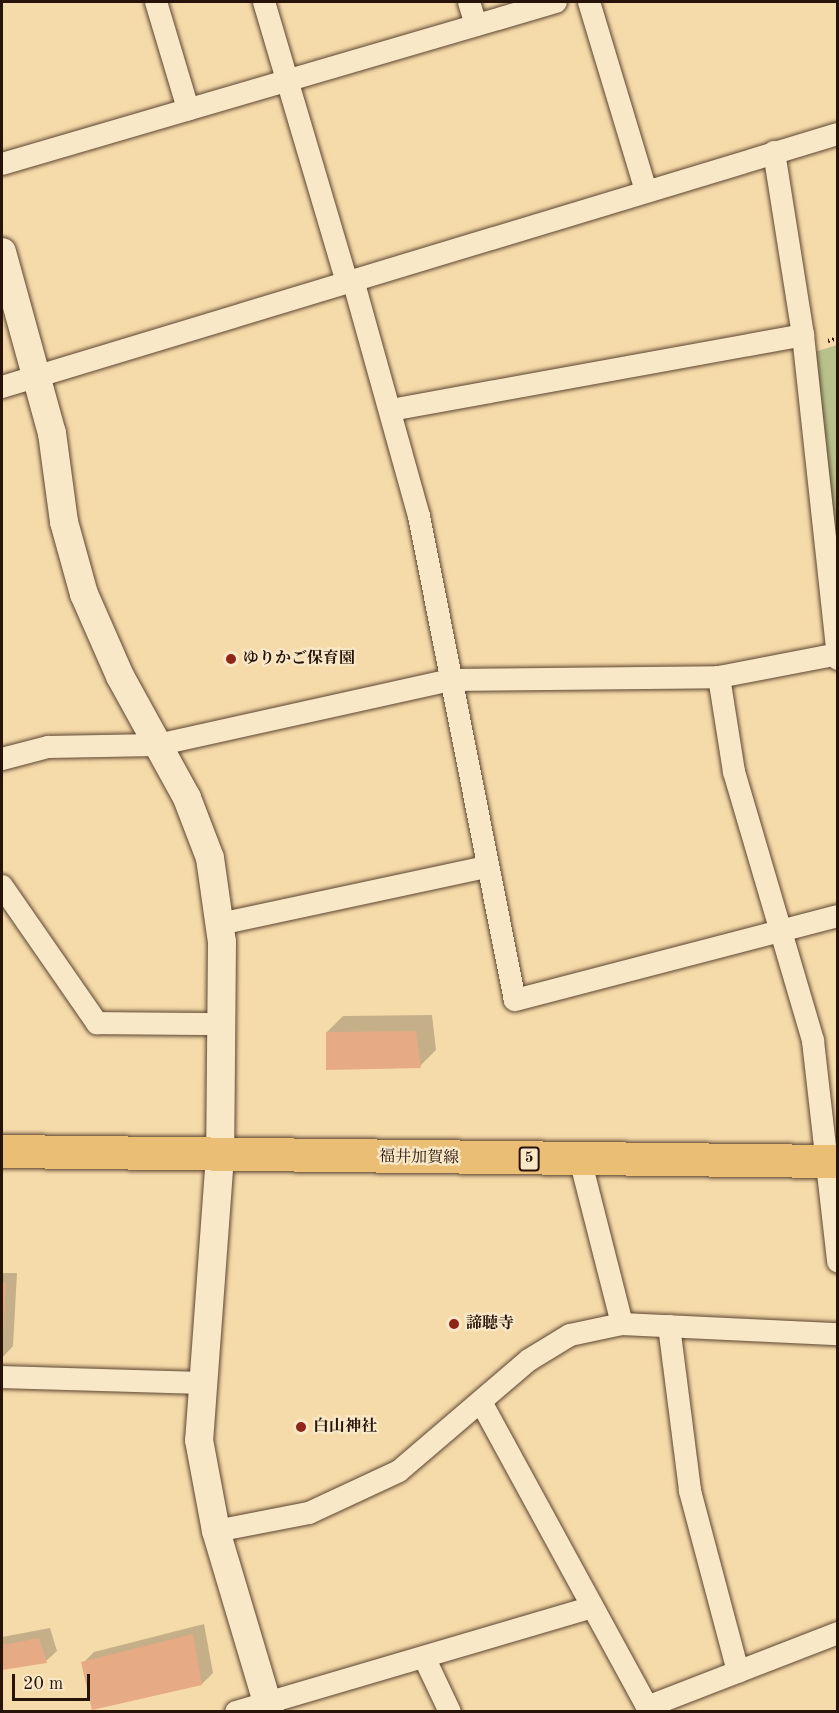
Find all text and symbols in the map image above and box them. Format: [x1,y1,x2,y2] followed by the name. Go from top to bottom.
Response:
[243,649,355,669] place label: ゆりかご保育園
[224,652,238,666] marker: ゆりかご保育園
[518,1147,540,1171] road number: 5
[379,1148,459,1168] street label: 福井加賀線
[466,1314,514,1334] place label: 諦聴寺
[447,1317,461,1331] marker: 諦聴寺
[313,1417,377,1437] place label: 白山神社
[294,1420,308,1434] marker: 白山神社
[15,1662,93,1700] scale bar
[23,1675,63,1693] text: 20 m

